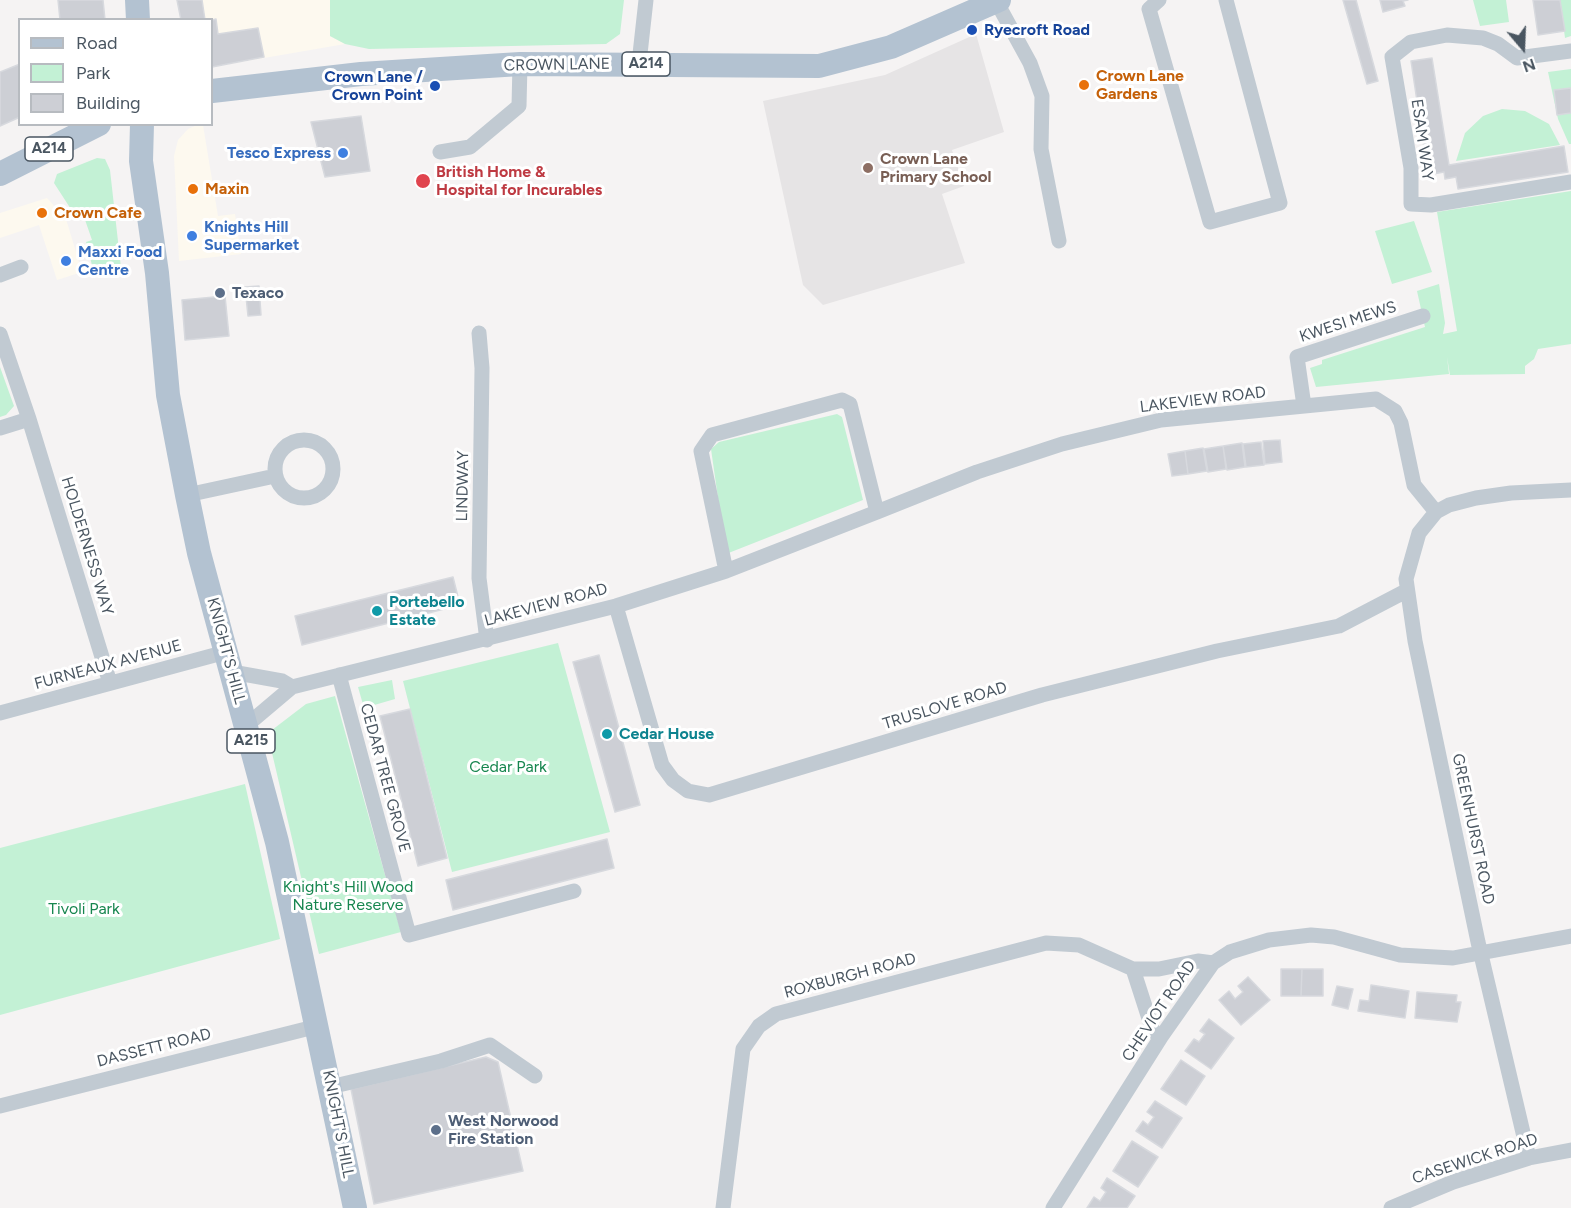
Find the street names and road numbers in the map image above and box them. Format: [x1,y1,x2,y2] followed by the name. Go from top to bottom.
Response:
[622,52,670,76] road number: A214
[504,54,610,76] street label: CROWN LANE
[1407,98,1437,182] street label: ESAM WAY
[25,137,73,161] road number: A214
[1297,297,1399,347] street label: KWESI MEWS
[1139,383,1267,417] street label: LAKEVIEW ROAD
[453,450,473,522] street label: LINDWAY
[57,474,117,618] street label: HOLDERNESS WAY
[482,579,610,631] street label: LAKEVIEW ROAD
[203,596,249,706] street label: KNIGHT'S HILL
[32,636,184,694] street label: FURNEAUX AVENUE
[880,678,1010,734] street label: TRUSLOVE ROAD
[356,701,414,855] street label: CEDAR TREE GROVE
[227,729,275,753] road number: A215
[1448,752,1498,906] street label: GREENHURST ROAD
[782,949,918,1003] street label: ROXBURGH ROAD
[1118,957,1200,1065] street label: CHEVIOT ROAD
[95,1025,213,1071] street label: DASSETT ROAD
[318,1068,358,1180] street label: KNIGHT'S HILL
[1410,1130,1540,1188] street label: CASEWICK ROAD

